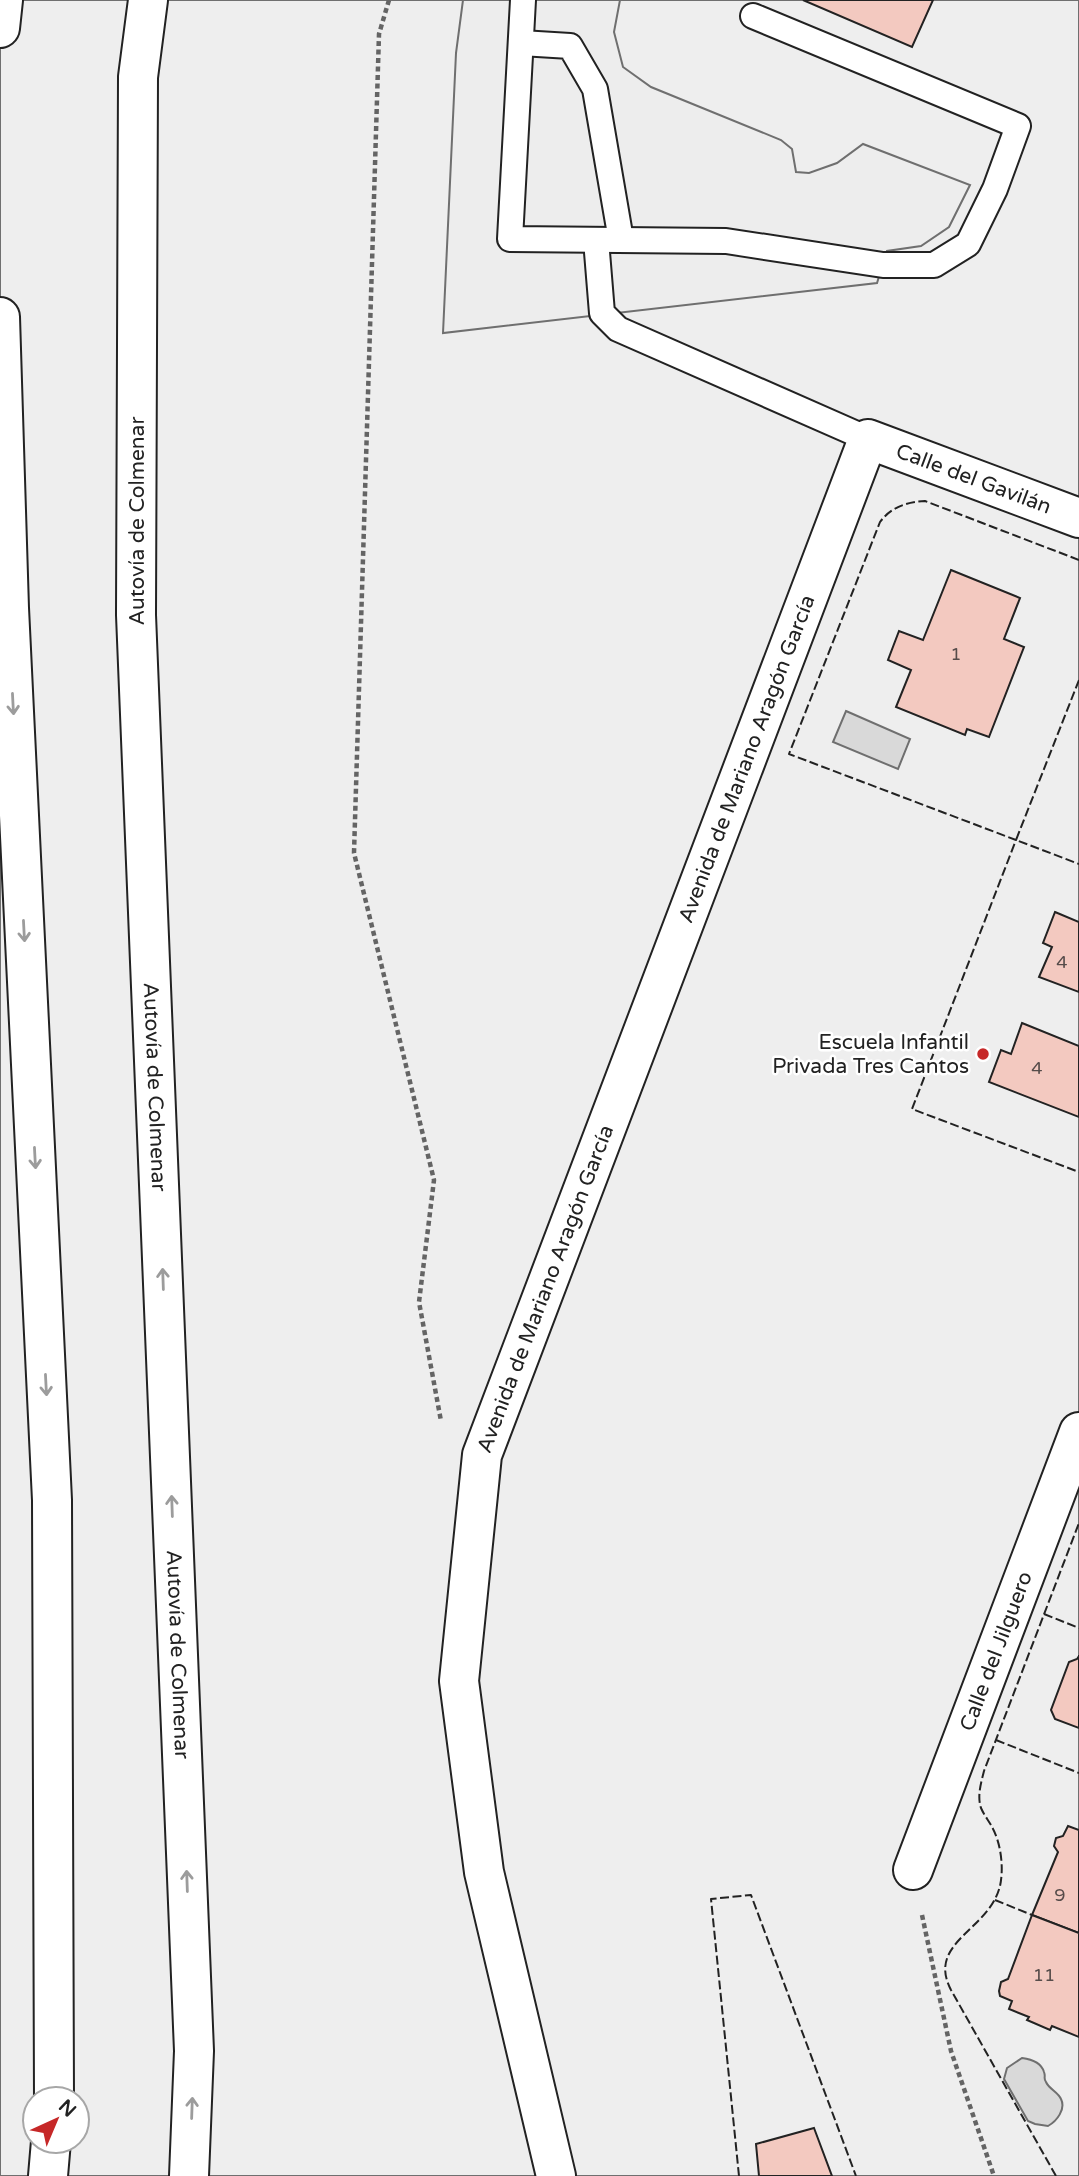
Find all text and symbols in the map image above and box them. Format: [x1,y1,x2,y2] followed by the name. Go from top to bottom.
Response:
[125,417,150,625] street label: Autovía de Colmenar
[892,439,1055,520] street label: Calle del Gavilán
[673,592,821,926] street label: Avenida de Mariano Aragón García
[950,643,962,665] house number: 1
[7,692,20,715] one-way arrow
[18,919,31,942] one-way arrow
[1056,951,1068,973] house number: 4
[138,982,171,1192] street label: Autovía de Colmenar
[772,1030,969,1079] place label: Escuela Infantil Privada Tres Cantos
[975,1046,991,1062] marker: Escuela Infantil Privada Tres Cantos
[1031,1057,1043,1079] house number: 4
[472,1122,619,1456] street label: Avenida de Mariano Aragón García
[29,1146,42,1169] one-way arrow
[157,1268,170,1291] one-way arrow
[40,1374,53,1397] one-way arrow
[166,1495,179,1518] one-way arrow
[161,1550,194,1759] street label: Autovía de Colmenar
[955,1568,1038,1735] street label: Calle del Jilguero
[181,1869,194,1892] one-way arrow
[1054,1884,1066,1906] house number: 9
[1033,1964,1055,1986] house number: 11
[21,2085,91,2155] north arrow
[54,2095,80,2122] text: N
[185,2097,198,2120] one-way arrow

